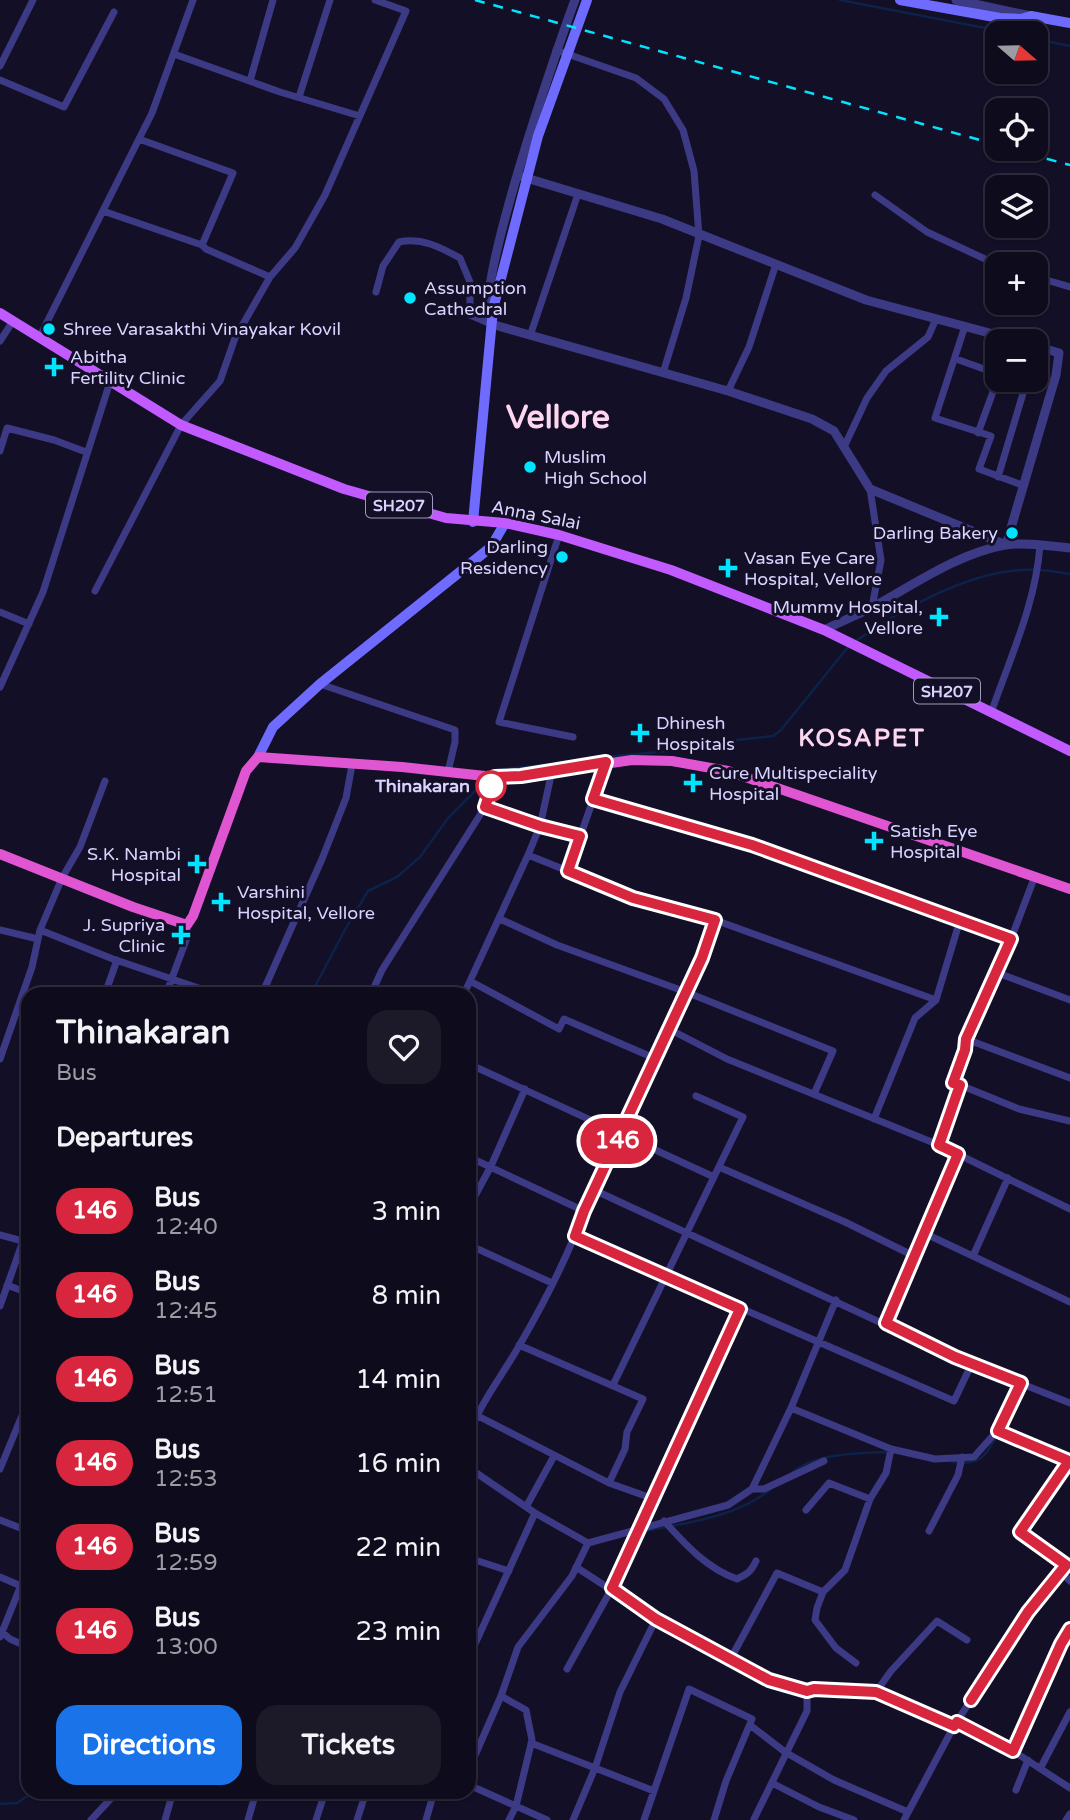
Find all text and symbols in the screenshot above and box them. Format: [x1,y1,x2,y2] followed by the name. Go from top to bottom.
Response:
[985,21,1048,84] north arrow
[985,21,1048,392] map controls
[985,98,1048,161] button: locate
[985,175,1048,238] button: layers
[985,252,1048,315] button: +
[424,277,527,320] place label: Assumption Cathedral
[402,290,418,306] marker: Assumption Cathedral
[63,318,341,340] place label: Shree Varasakthi Vinayakar Kovil
[41,321,57,337] marker: Shree Varasakthi Vinayakar Kovil
[985,329,1048,392] button: −
[70,346,185,389] place label: Abitha Fertility Clinic
[44,357,64,377] marker: Abitha Fertility Clinic
[506,399,610,437] district label: Vellore
[544,446,647,489] place label: Muslim High School
[522,459,538,475] marker: Muslim High School
[366,492,432,518] road number: SH207
[490,496,582,534] street label: Anna Salai
[873,522,998,544] place label: Darling Bakery
[1004,525,1020,541] marker: Darling Bakery
[460,536,548,579] place label: Darling Residency
[744,547,882,590] place label: Vasan Eye Care Hospital, Vellore
[554,549,570,565] marker: Darling Residency
[718,558,738,578] marker: Vasan Eye Care Hospital, Vellore
[773,596,923,639] place label: Mummy Hospital, Vellore
[929,607,949,627] marker: Mummy Hospital, Vellore
[914,678,980,704] road number: SH207
[656,712,735,755] place label: Dhinesh Hospitals
[630,723,650,743] marker: Dhinesh Hospitals
[798,724,926,753] district label: KOSAPET
[709,762,878,805] place label: Cure Multispeciality Hospital
[476,771,506,801] marker: Thinakaran
[683,773,703,793] marker: Cure Multispeciality Hospital
[374,775,470,797] place label: Thinakaran
[890,820,978,863] place label: Satish Eye Hospital
[864,831,884,851] marker: Satish Eye Hospital
[87,843,181,886] place label: S.K. Nambi Hospital
[187,854,207,874] marker: S.K. Nambi Hospital
[237,881,375,924] place label: Varshini Hospital, Vellore
[211,892,231,912] marker: Varshini Hospital, Vellore
[83,914,165,957] place label: J. Supriya Clinic
[171,925,191,945] marker: J. Supriya Clinic
[367,1010,441,1084] button: heart
[56,1013,230,1052] text: Thinakaran
[56,1059,97,1087] text: Bus
[577,1118,657,1164] line badge: 146
[56,1122,193,1153] text: Departures
[594,1126,640,1155] text: 146
[154,1182,200,1213] text: Bus
[72,1196,117,1225] text: 146
[372,1196,441,1227] text: 3 min
[154,1213,218,1241] text: 12:40
[154,1266,200,1297] text: Bus
[72,1280,117,1309] text: 146
[372,1280,441,1311] text: 8 min
[154,1297,218,1325] text: 12:45
[154,1350,200,1381] text: Bus
[72,1364,117,1393] text: 146
[355,1364,441,1395] text: 14 min
[154,1381,218,1409] text: 12:51
[154,1434,200,1465] text: Bus
[72,1448,117,1477] text: 146
[355,1448,441,1479] text: 16 min
[154,1465,218,1493] text: 12:53
[154,1518,200,1549] text: Bus
[72,1532,117,1561] text: 146
[355,1532,441,1563] text: 22 min
[154,1549,218,1577] text: 12:59
[154,1602,200,1633] text: Bus
[72,1616,117,1645] text: 146
[355,1616,441,1647] text: 23 min
[154,1633,218,1661] text: 13:00
[56,1705,242,1785] button: Directions
[256,1705,441,1785] button: Tickets

